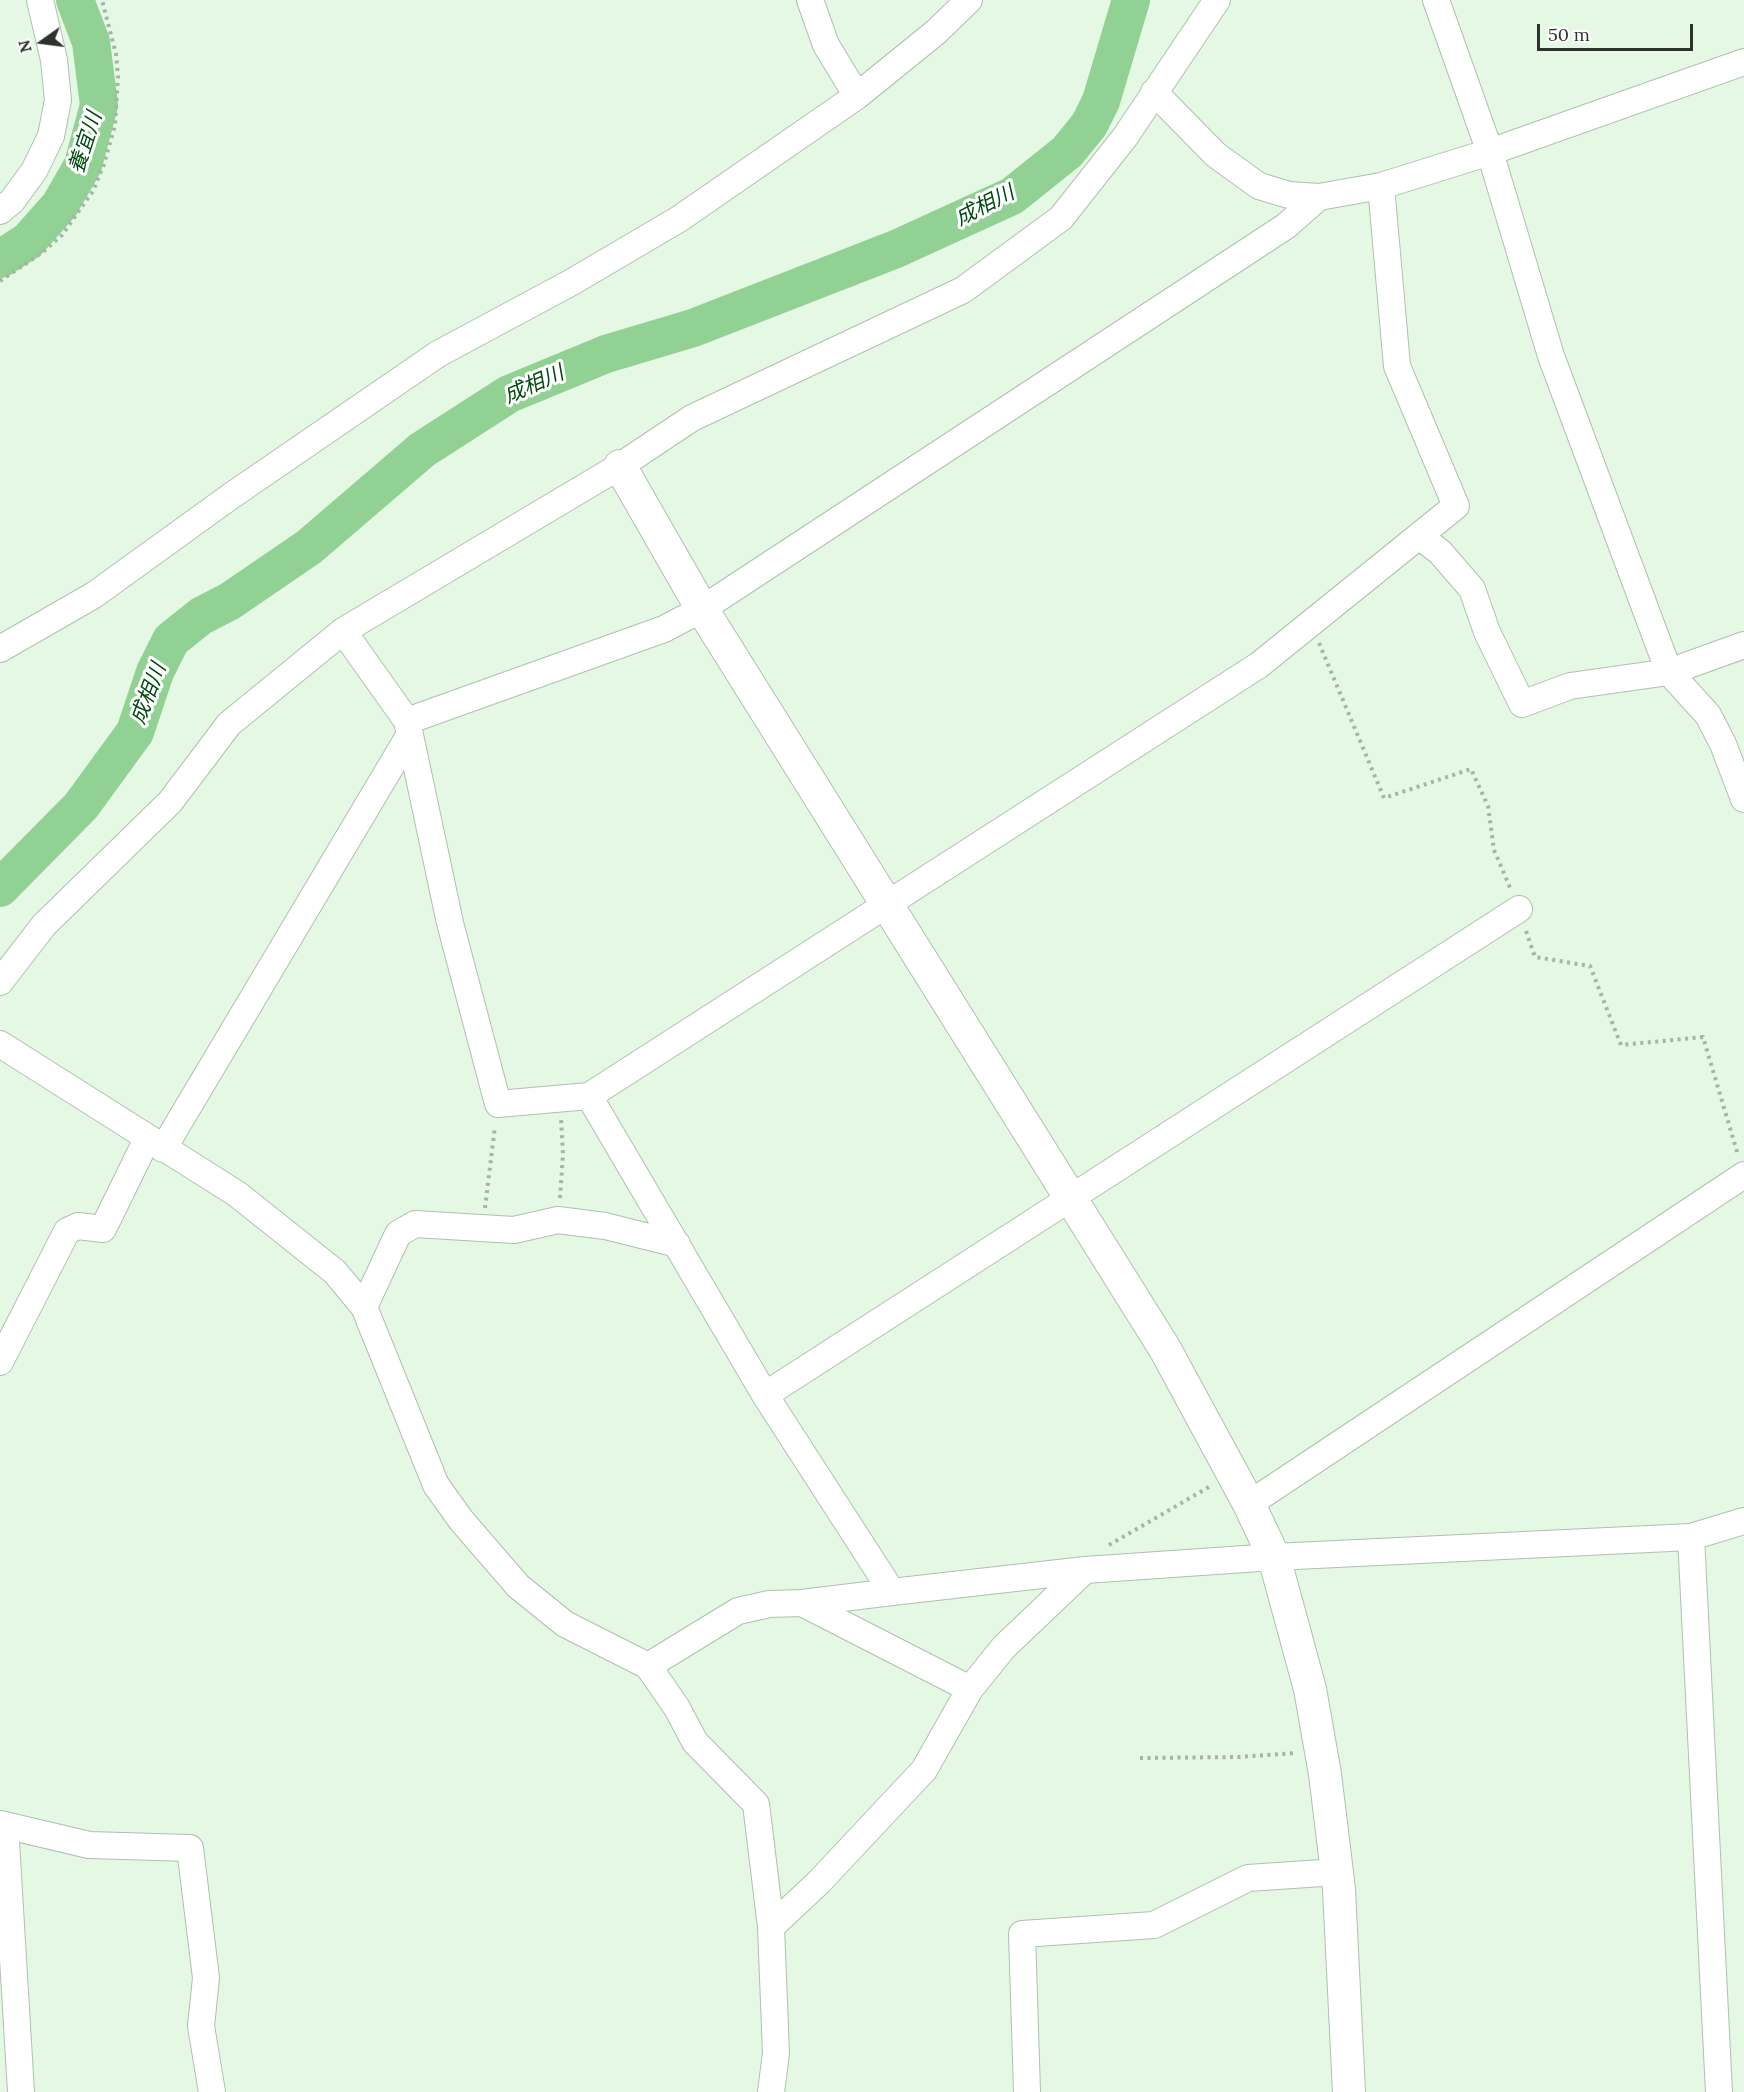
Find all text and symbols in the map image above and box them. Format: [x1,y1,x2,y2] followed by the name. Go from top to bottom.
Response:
[12,12,72,72] north arrow
[1540,12,1696,50] scale bar
[1548,23,1590,46] text: 50 m
[13,38,36,55] text: N
[64,109,108,177] water label: 養宜川
[951,180,1019,232] water label: 成相川
[500,361,568,409] water label: 成相川
[126,660,172,728] water label: 成相川

